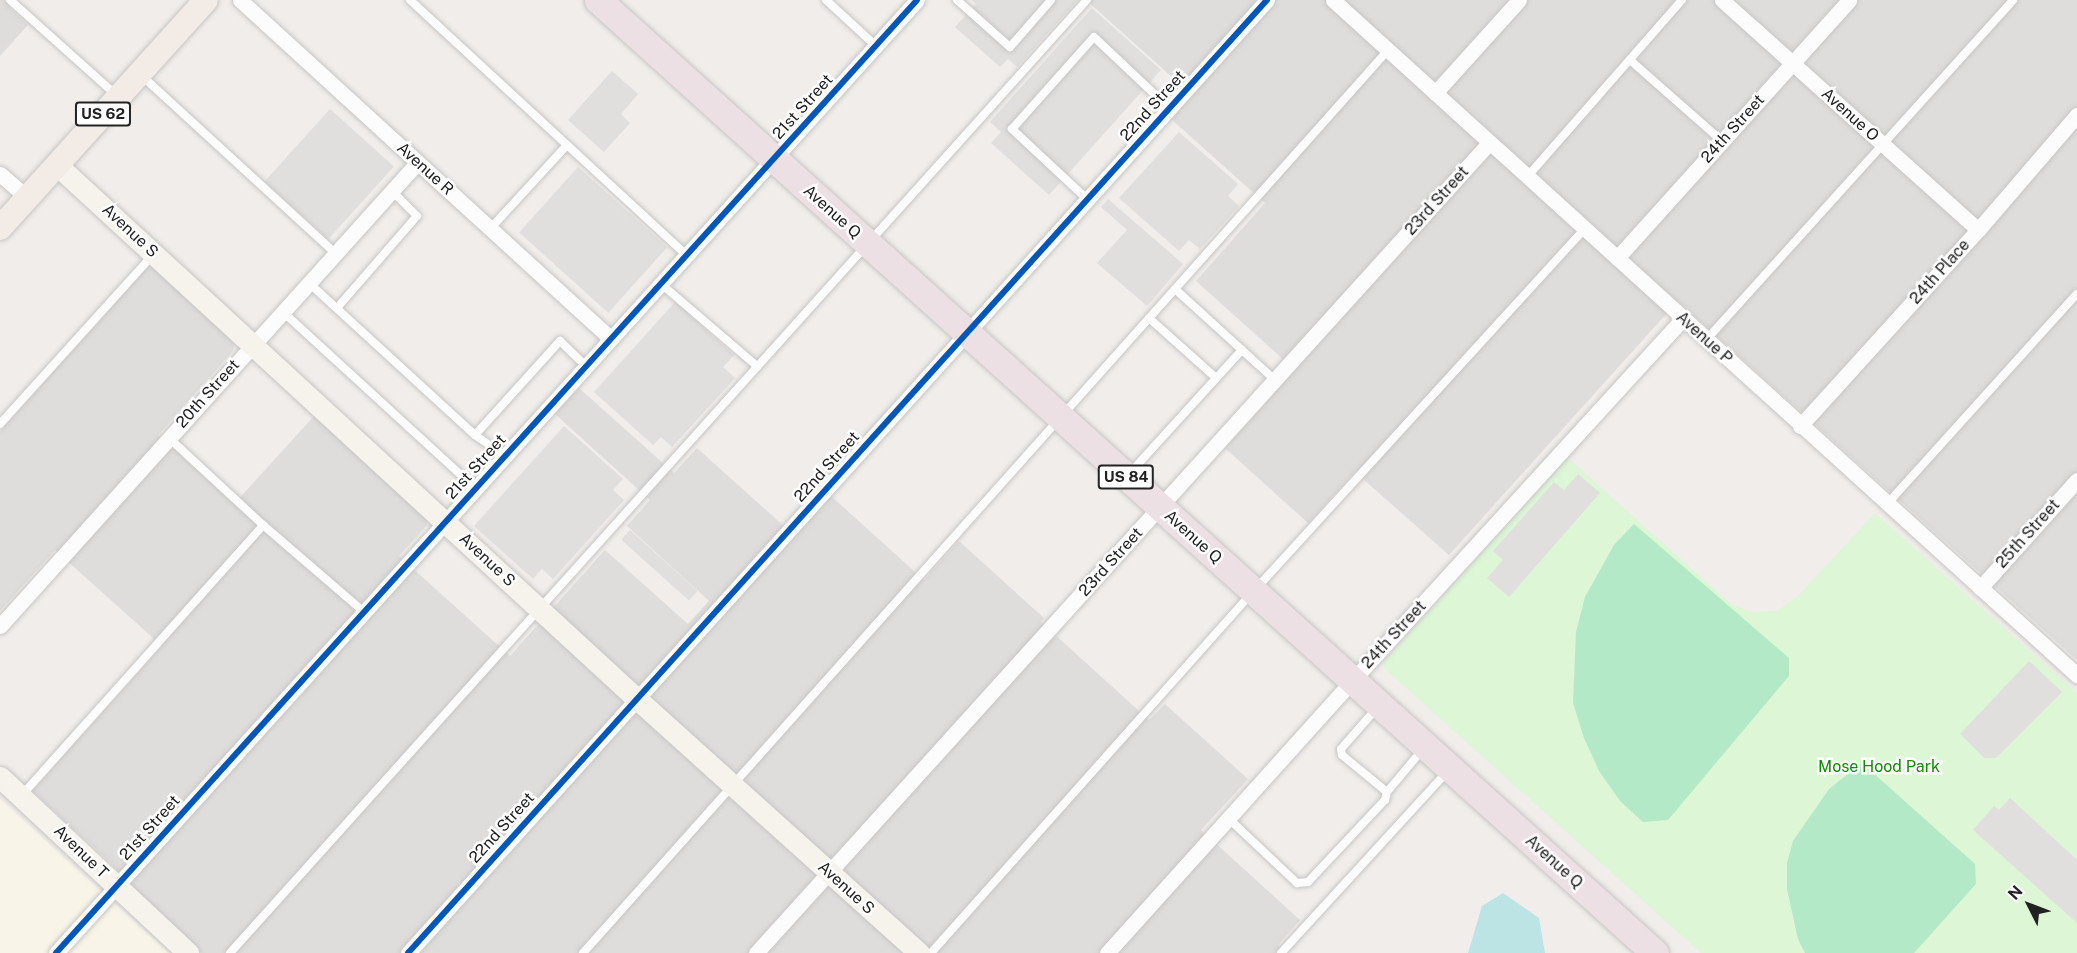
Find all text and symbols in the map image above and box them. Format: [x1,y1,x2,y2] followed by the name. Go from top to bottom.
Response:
[1116,67,1190,145] street label: 22nd Street
[769,71,837,143] street label: 21st Street
[1817,84,1883,146] street label: Avenue O
[1697,91,1769,167] street label: 24th Street
[74,102,132,126] road number: US 62
[393,139,457,199] street label: Avenue R
[1401,163,1473,239] street label: 23rd Street
[799,181,865,243] street label: Avenue Q
[98,200,162,262] street label: Avenue S
[1906,236,1974,308] street label: 24th Place
[1672,308,1736,368] street label: Avenue P
[172,356,244,432] street label: 20th Street
[790,428,864,506] street label: 22nd Street
[442,431,510,503] street label: 21st Street
[1098,465,1154,489] road number: US 84
[1992,496,2064,572] street label: 25th Street
[1160,506,1226,568] street label: Avenue Q
[1075,524,1147,600] street label: 23rd Street
[455,529,519,591] street label: Avenue S
[1358,597,1430,673] street label: 24th Street
[1818,757,1940,777] park label: Mose Hood Park
[465,789,539,867] street label: 22nd Street
[116,792,184,864] street label: 21st Street
[50,821,112,883] street label: Avenue T
[1521,831,1587,893] street label: Avenue Q
[814,858,878,918] street label: Avenue S
[1999,875,2059,935] north arrow
[2004,882,2026,904] text: N

